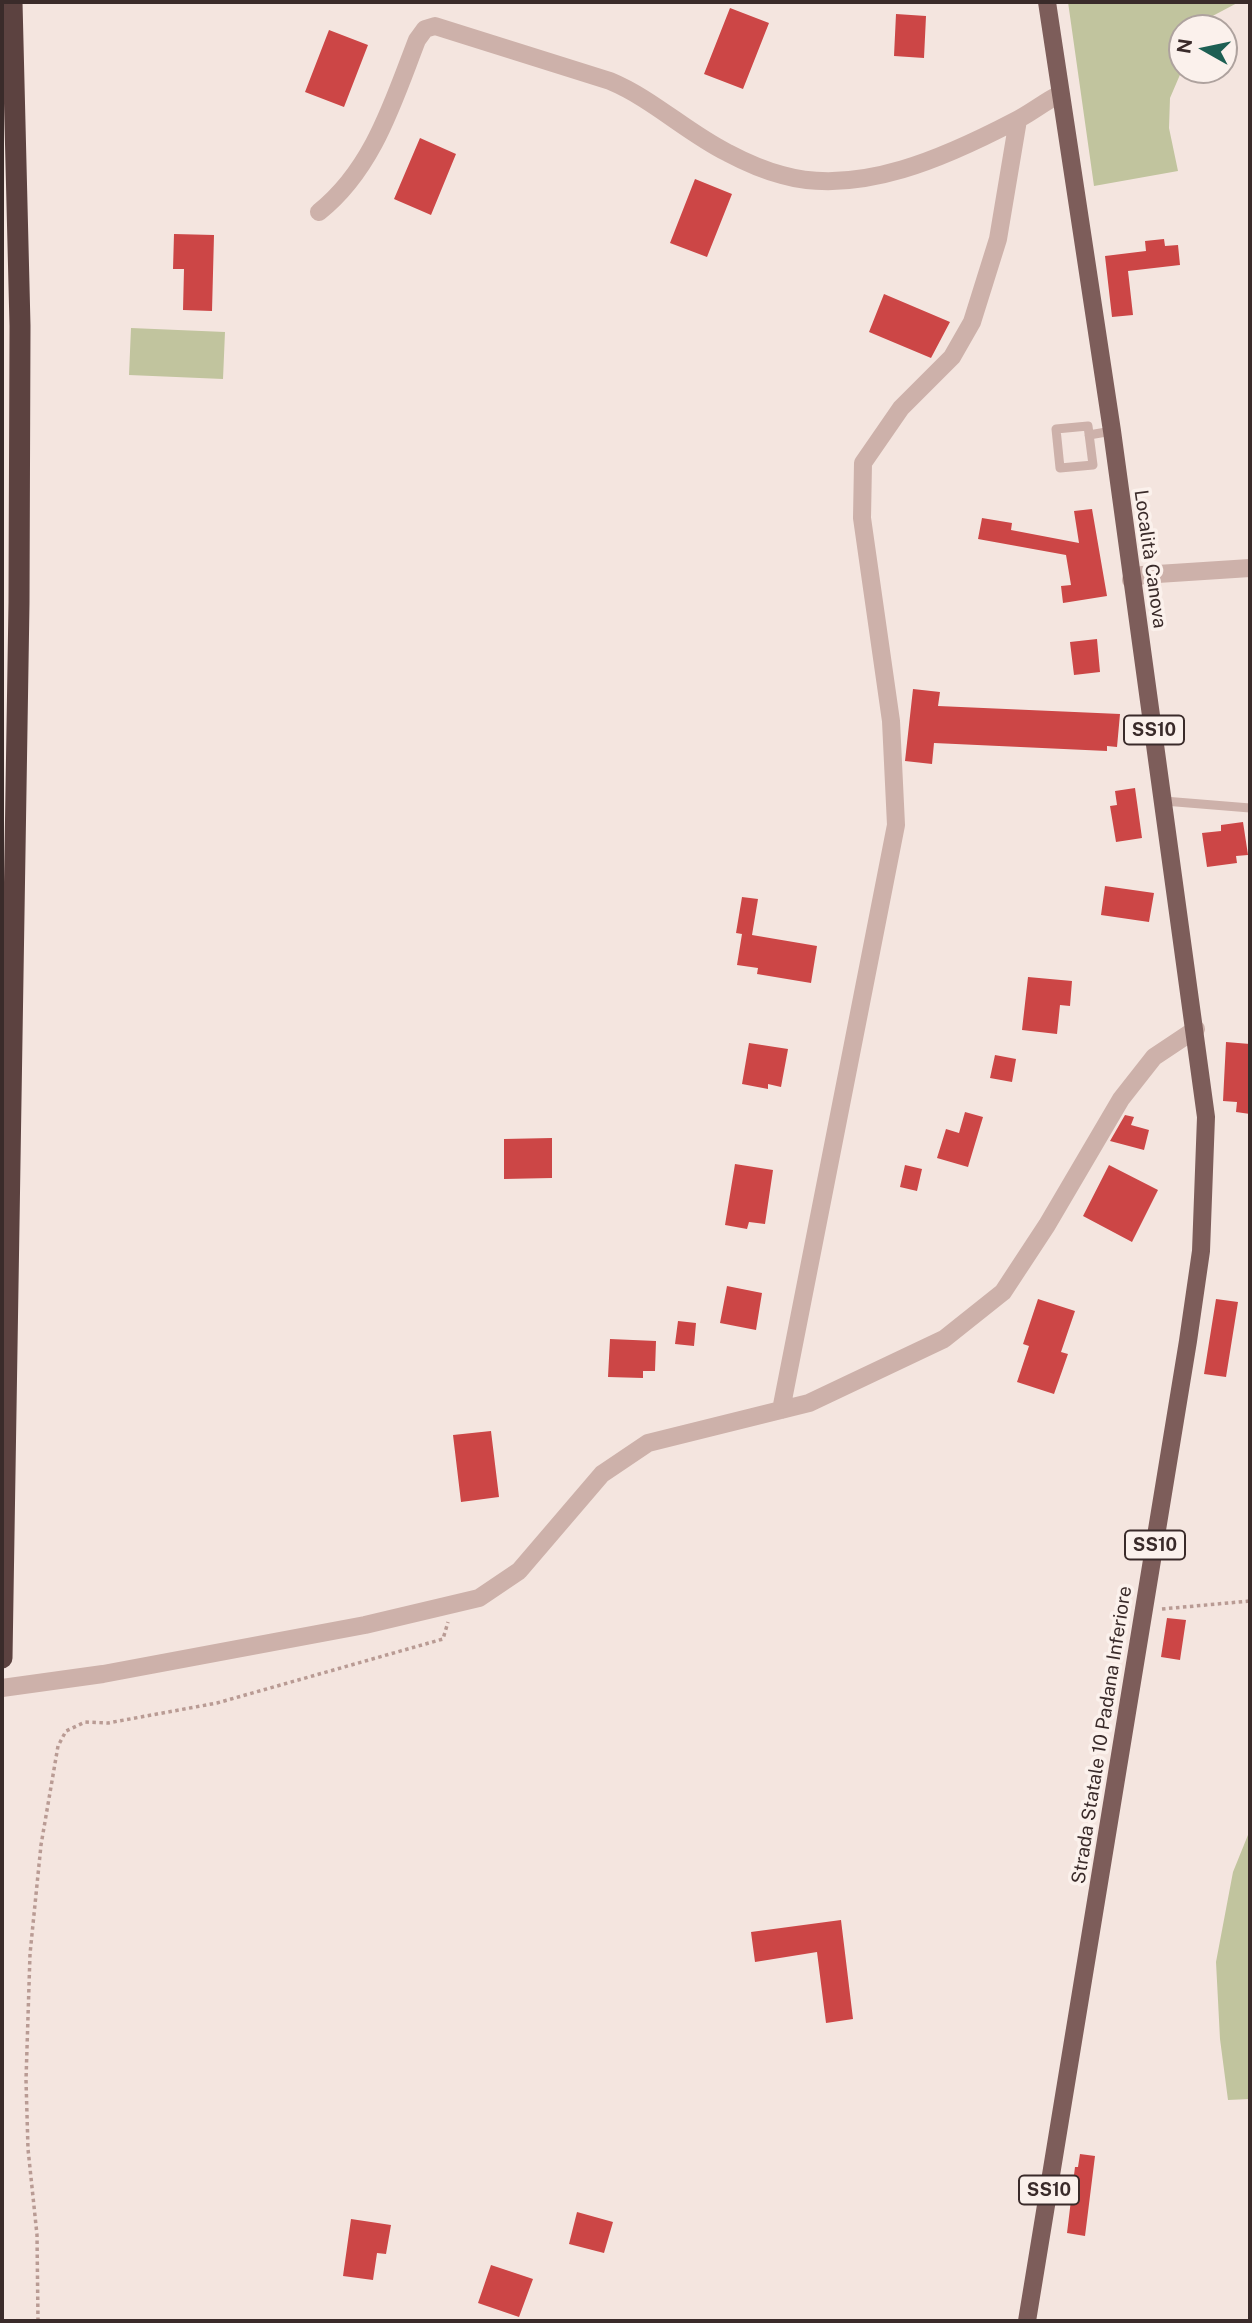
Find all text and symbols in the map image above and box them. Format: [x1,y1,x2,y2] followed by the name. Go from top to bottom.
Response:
[1168,14,1238,84] north arrow
[1172,37,1196,55] text: N
[1129,488,1171,630] street label: Località Canova
[1124,716,1184,744] road number: SS10
[1125,1530,1185,1560] road number: SS10
[1067,1584,1137,1886] street label: Strada Statale 10 Padana Inferiore
[1019,2176,1079,2204] road number: SS10

